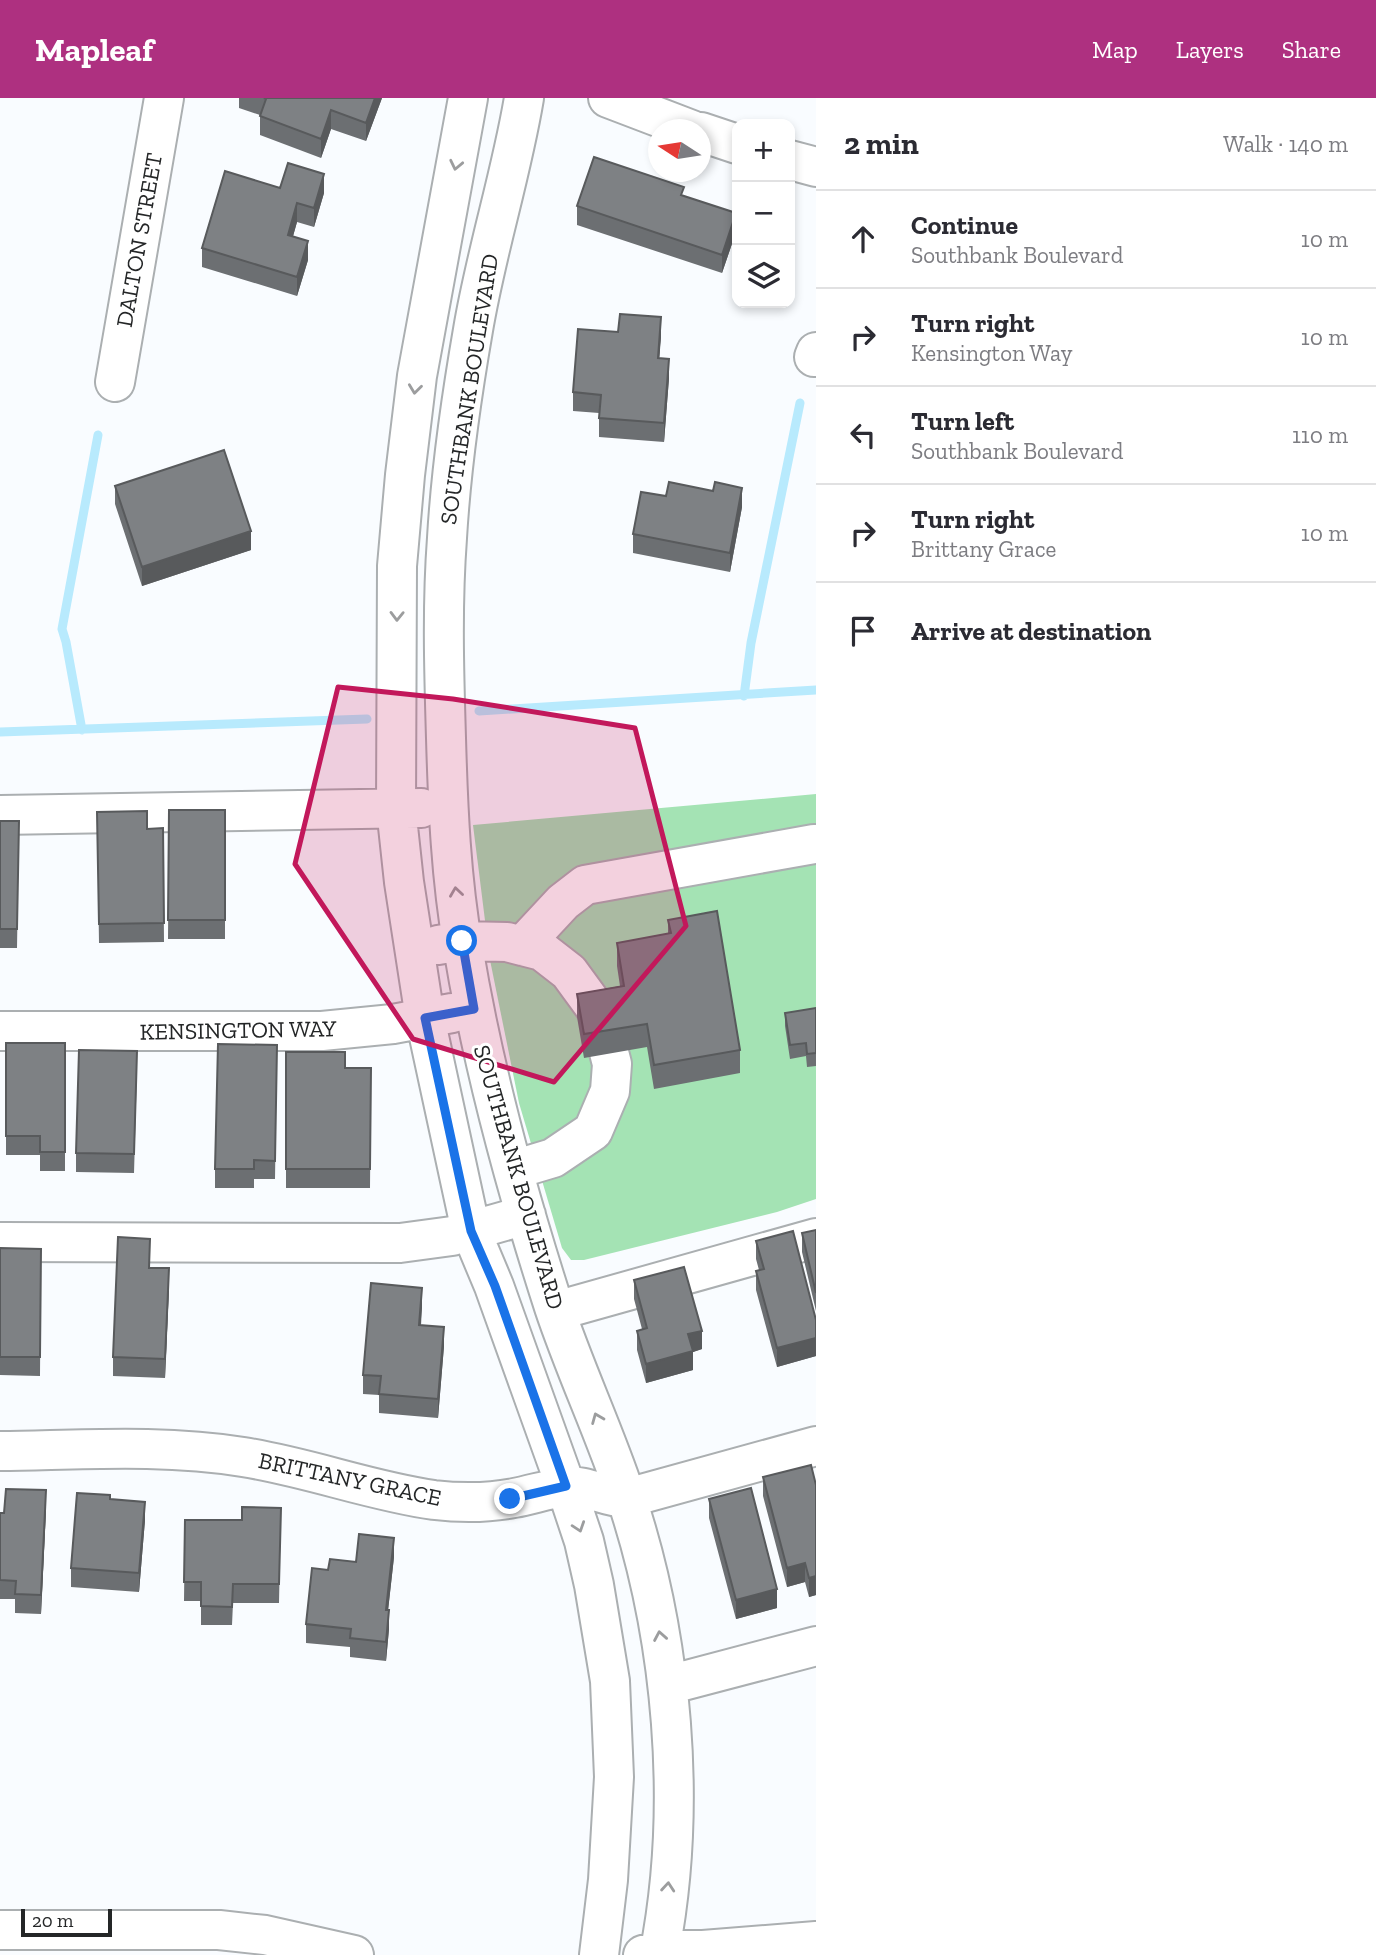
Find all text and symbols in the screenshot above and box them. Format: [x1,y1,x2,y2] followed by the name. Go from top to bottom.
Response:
[35,30,153,69] text: Mapleaf
[1092,35,1138,64] text: Map
[1176,35,1244,64] text: Layers
[1282,35,1341,64] text: Share
[648,119,711,182] north arrow
[732,119,795,308] map controls
[732,119,795,182] button: +
[844,126,919,162] text: 2 min
[1223,130,1348,158] text: Walk · 140 m
[110,151,168,329] street label: DALTON STREET
[449,159,464,171] one-way arrow
[732,182,795,245] button: −
[911,209,1018,241] text: Continue
[844,220,882,258] icon: ahead
[1301,225,1348,253] text: 10 m
[911,241,1123,269] text: Southbank Boulevard
[732,245,795,308] button: layers
[434,252,504,526] street label: SOUTHBANK BOULEVARD
[911,307,1034,339] text: Turn right
[844,318,882,356] icon: right
[1301,323,1348,351] text: 10 m
[911,339,1072,367] text: Kensington Way
[408,383,423,395] one-way arrow
[911,405,1014,437] text: Turn left
[844,416,882,454] icon: left
[1292,421,1348,449] text: 110 m
[911,437,1123,465] text: Southbank Boulevard
[911,503,1034,535] text: Turn right
[844,514,882,552] icon: right
[1301,519,1348,547] text: 10 m
[911,535,1056,563] text: Brittany Grace
[389,610,404,621] one-way arrow
[844,612,882,650] icon: arrive
[911,615,1151,647] text: Arrive at destination
[448,887,463,898] one-way arrow
[446,925,477,956] route start
[139,1014,338,1046] street label: KENSINGTON WAY
[468,1042,570,1312] street label: SOUTHBANK BOULEVARD
[592,1413,606,1425] one-way arrow
[256,1446,444,1512] street label: BRITTANY GRACE
[494,1483,525,1514] route end
[571,1521,585,1533] one-way arrow
[653,1631,668,1642] one-way arrow
[660,1882,675,1893] one-way arrow
[21,1906,112,1938] scale bar
[32,1909,73,1932] text: 20 m

